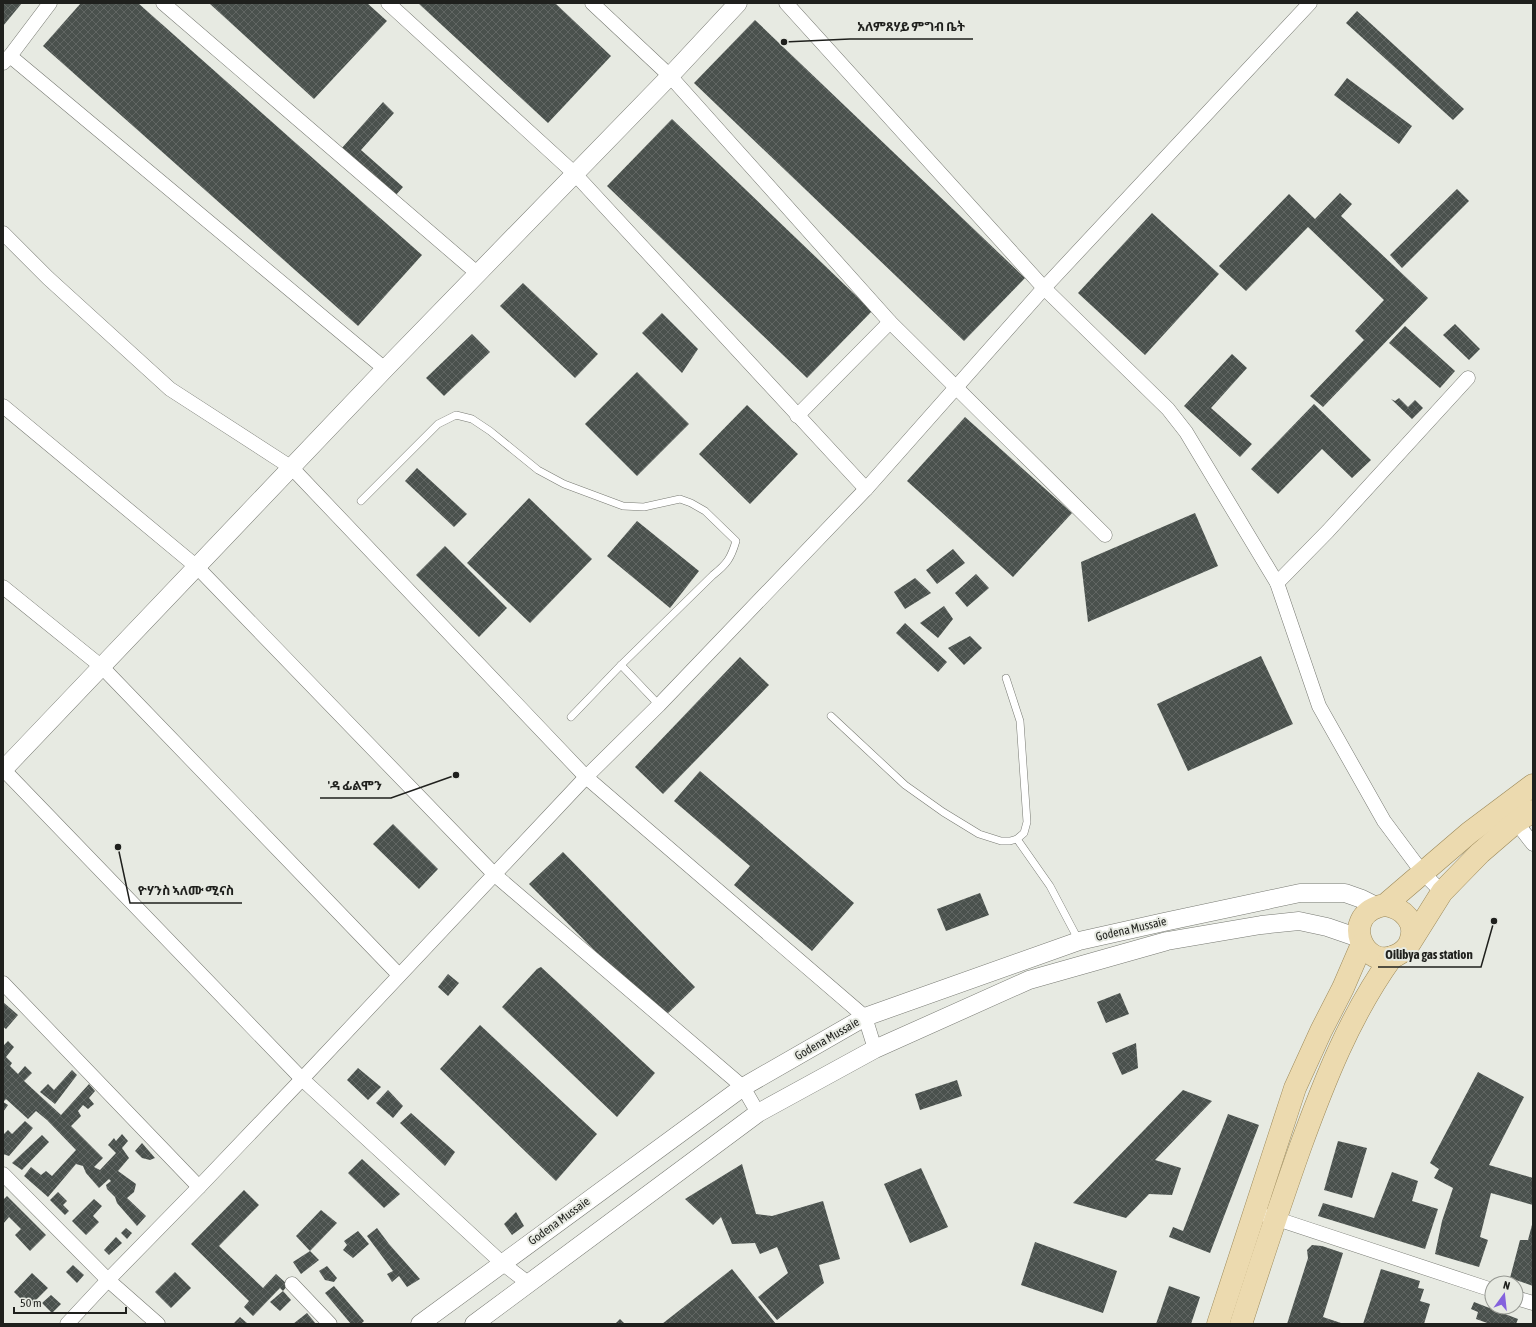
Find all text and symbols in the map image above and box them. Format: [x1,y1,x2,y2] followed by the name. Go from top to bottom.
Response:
[850,14,973,39] callout: አለምጸሃይ ምግብ ቤት
[857,19,965,34] text: አለምጸሃይ ምግብ ቤት
[320,773,391,798] callout: 'ዳ ፊልሞን
[328,778,382,793] text: 'ዳ ፊልሞን
[130,878,242,903] callout: ዮሃንስ ኣለሙ ሚናስ
[138,883,234,898] text: ዮሃንስ ኣለሙ ሚናስ
[1094,914,1168,944] street label: Godena Mussaie
[1378,942,1481,967] callout: Oilibya gas station
[1385,947,1473,962] text: Oilibya gas station
[792,1015,862,1063] street label: Godena Mussaie
[526,1194,592,1248] street label: Godena Mussaie
[1484,1275,1524,1315] north arrow
[1502,1279,1511,1292] text: N
[14,1289,126,1315] scale bar
[20,1296,42,1310] text: 50 m

